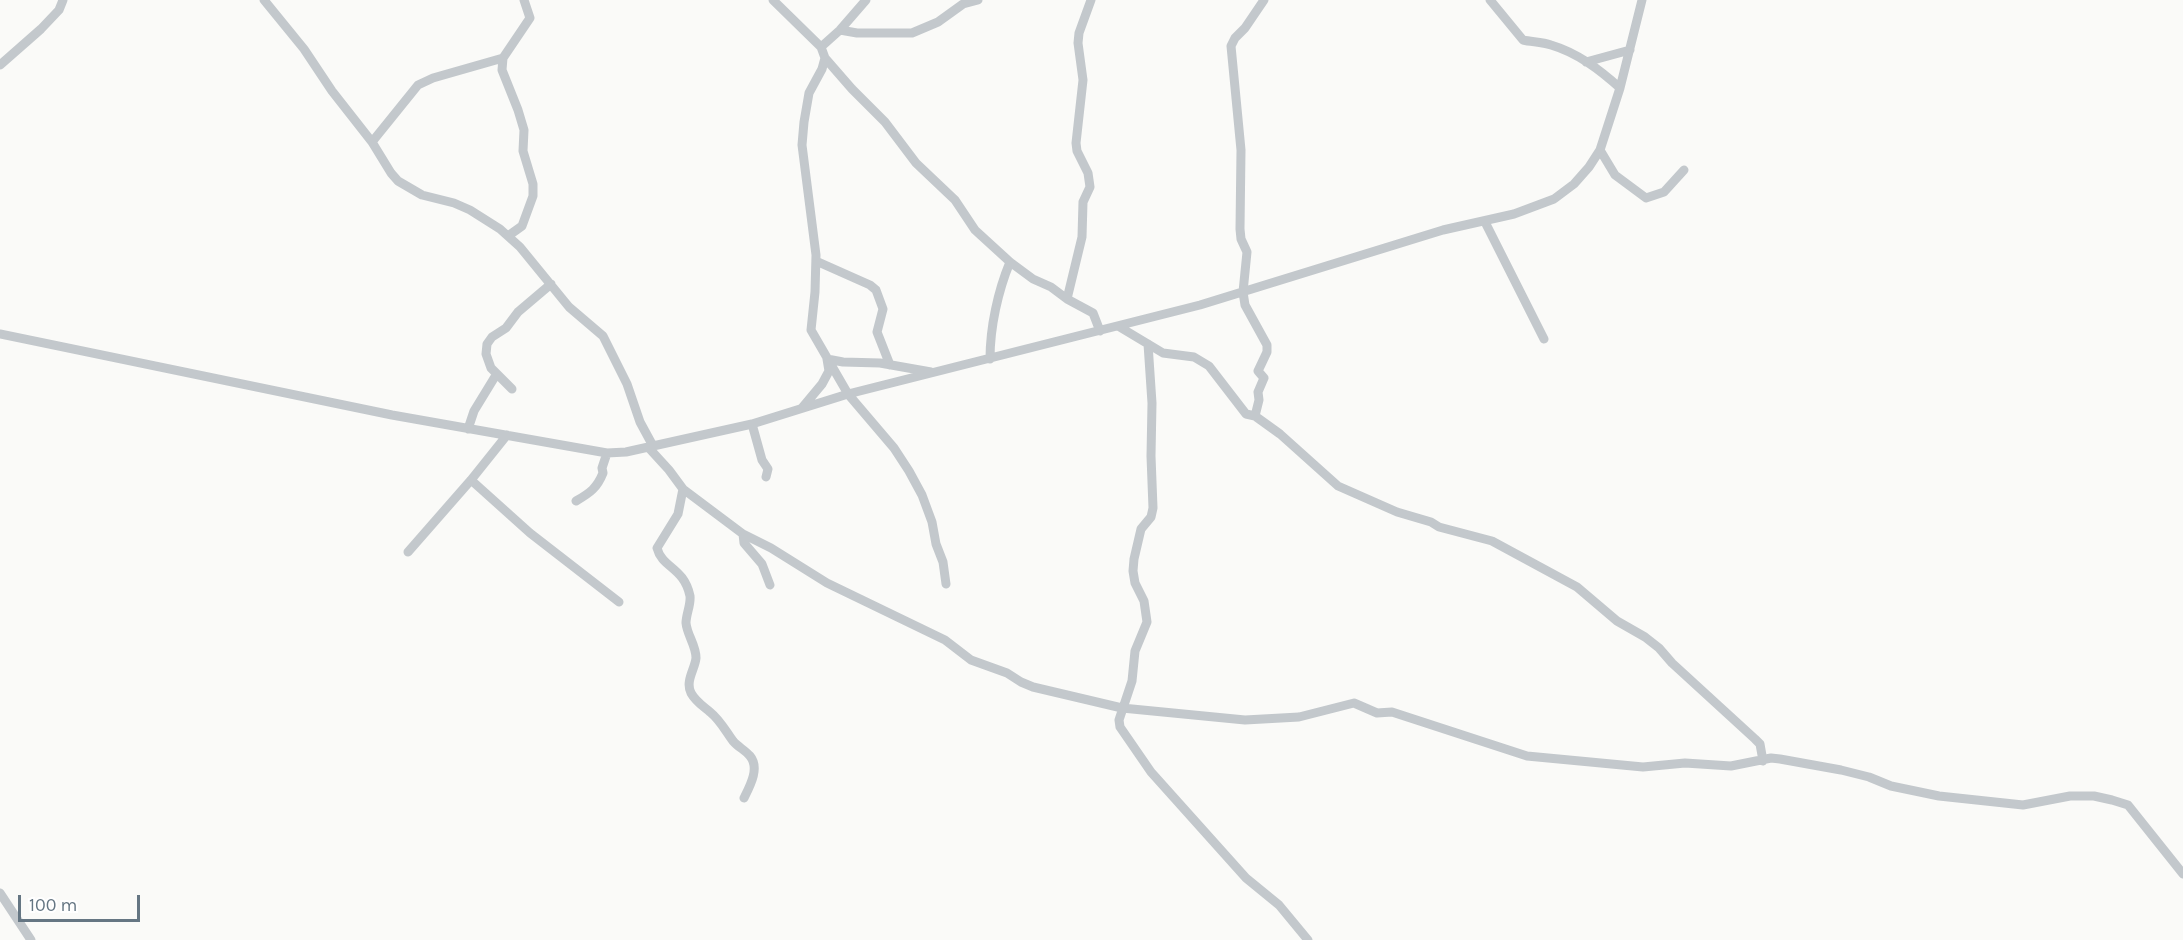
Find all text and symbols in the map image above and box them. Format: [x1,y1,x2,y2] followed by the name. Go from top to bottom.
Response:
[21,883,142,921] scale bar
[29,894,77,916] text: 100 m

